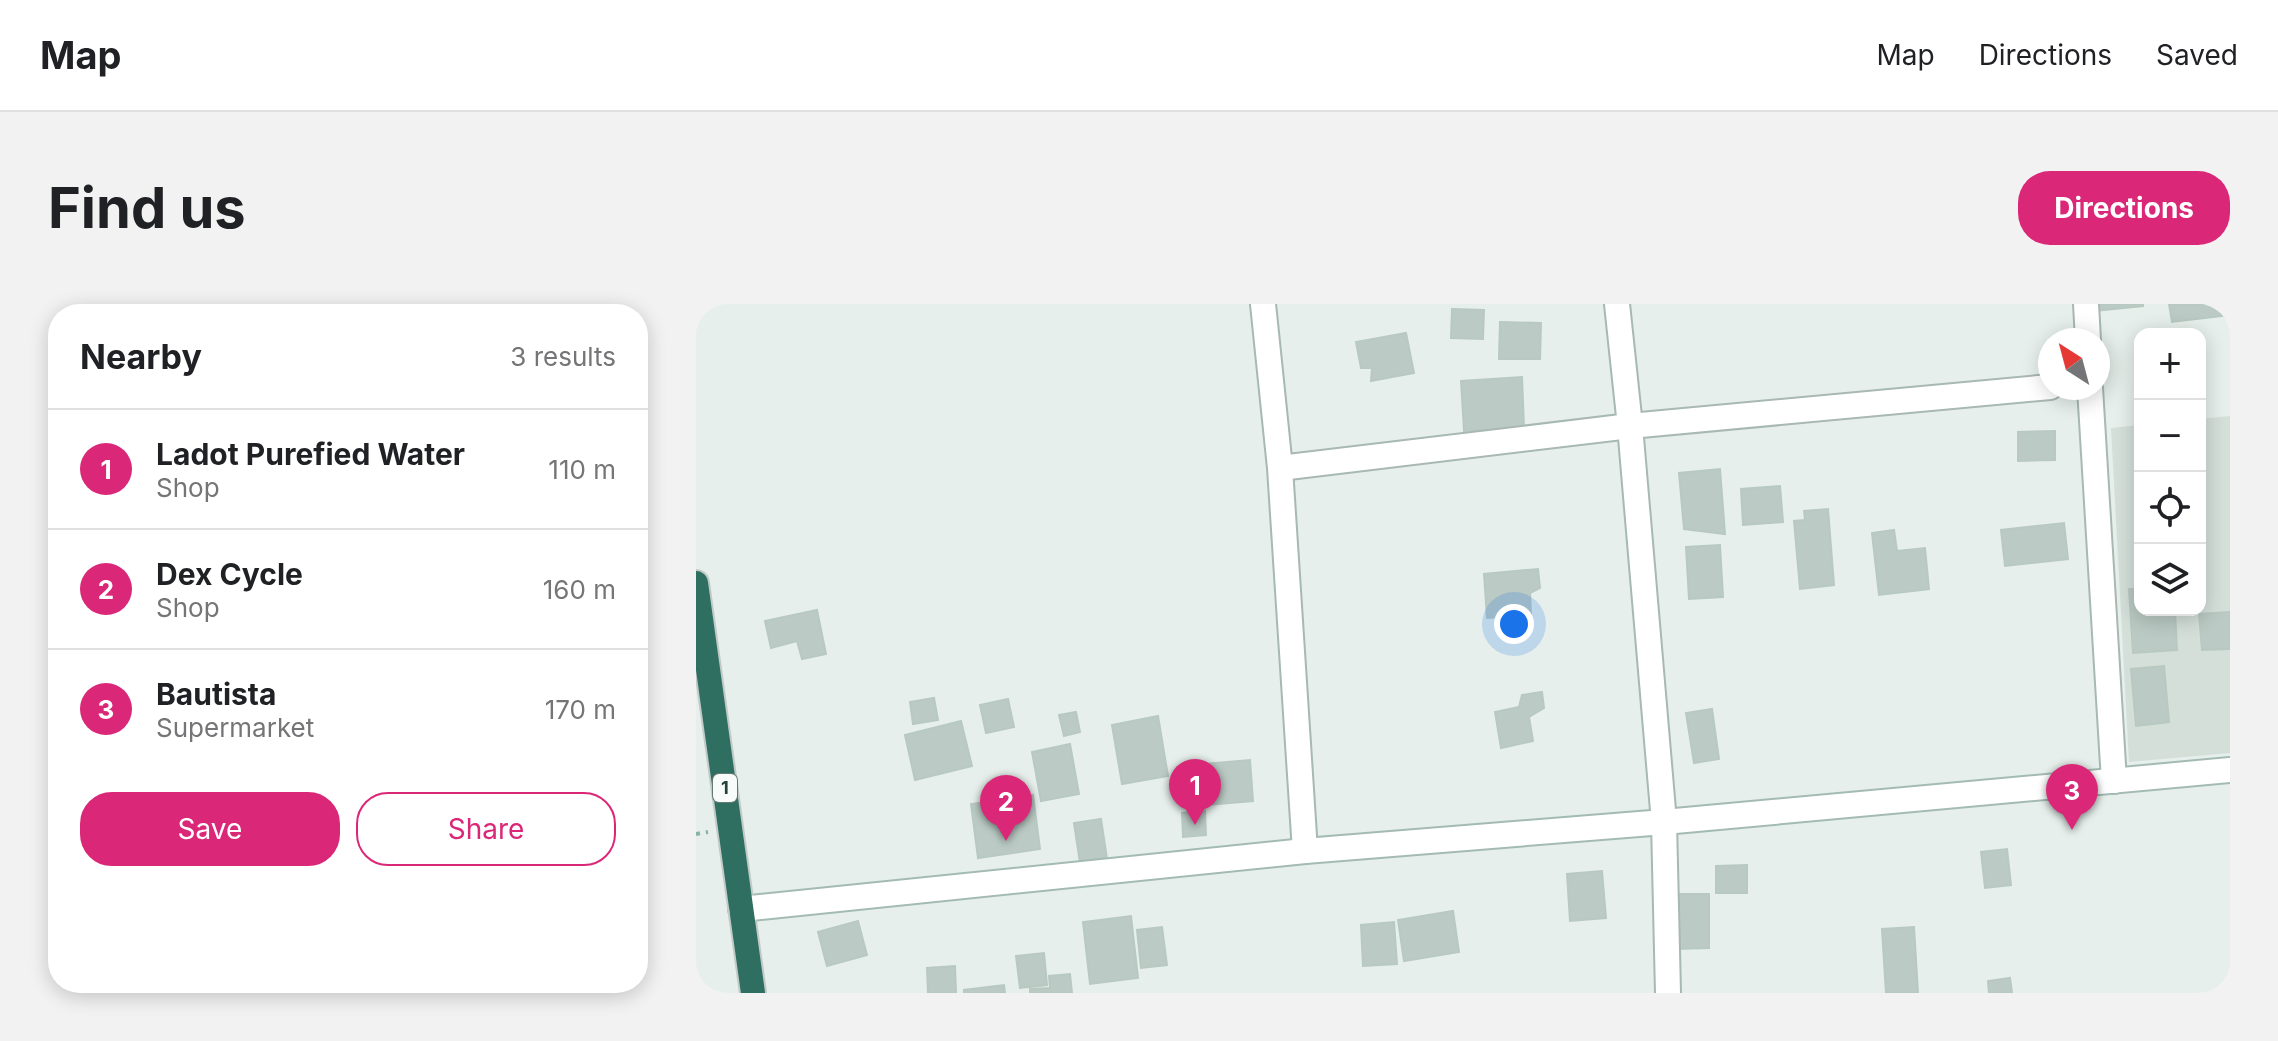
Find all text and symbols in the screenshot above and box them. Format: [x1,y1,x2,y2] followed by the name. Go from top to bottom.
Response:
[40,32,121,78] text: Map
[1876,38,1935,72] text: Map
[1979,38,2112,72] text: Directions
[2156,38,2238,72] text: Saved
[2018,171,2230,245] button: Directions
[48,174,246,242] text: Find us
[2038,328,2110,400] north arrow
[2134,328,2206,616] map controls
[2134,328,2206,400] button: +
[80,336,202,377] text: Nearby
[510,341,616,372] text: 3 results
[2134,400,2206,472] button: −
[156,436,465,472] text: Ladot Purefied Water
[100,454,112,485] text: 1
[548,454,616,485] text: 110 m
[156,472,220,503] text: Shop
[2134,472,2206,544] button: locate
[2134,544,2206,616] button: layers
[156,556,303,592] text: Dex Cycle
[98,574,114,605] text: 2
[543,574,616,605] text: 160 m
[156,592,220,623] text: Shop
[1494,604,1534,644] your location
[156,676,276,712] text: Bautista
[98,694,114,725] text: 3
[545,694,616,725] text: 170 m
[156,712,314,743] text: Supermarket
[1169,759,1221,825] pin: 1
[2046,764,2098,830] pin: 3
[713,774,737,802] road number: 1
[980,775,1032,841] pin: 2
[80,792,340,866] button: Save
[356,792,616,866] button: Share

